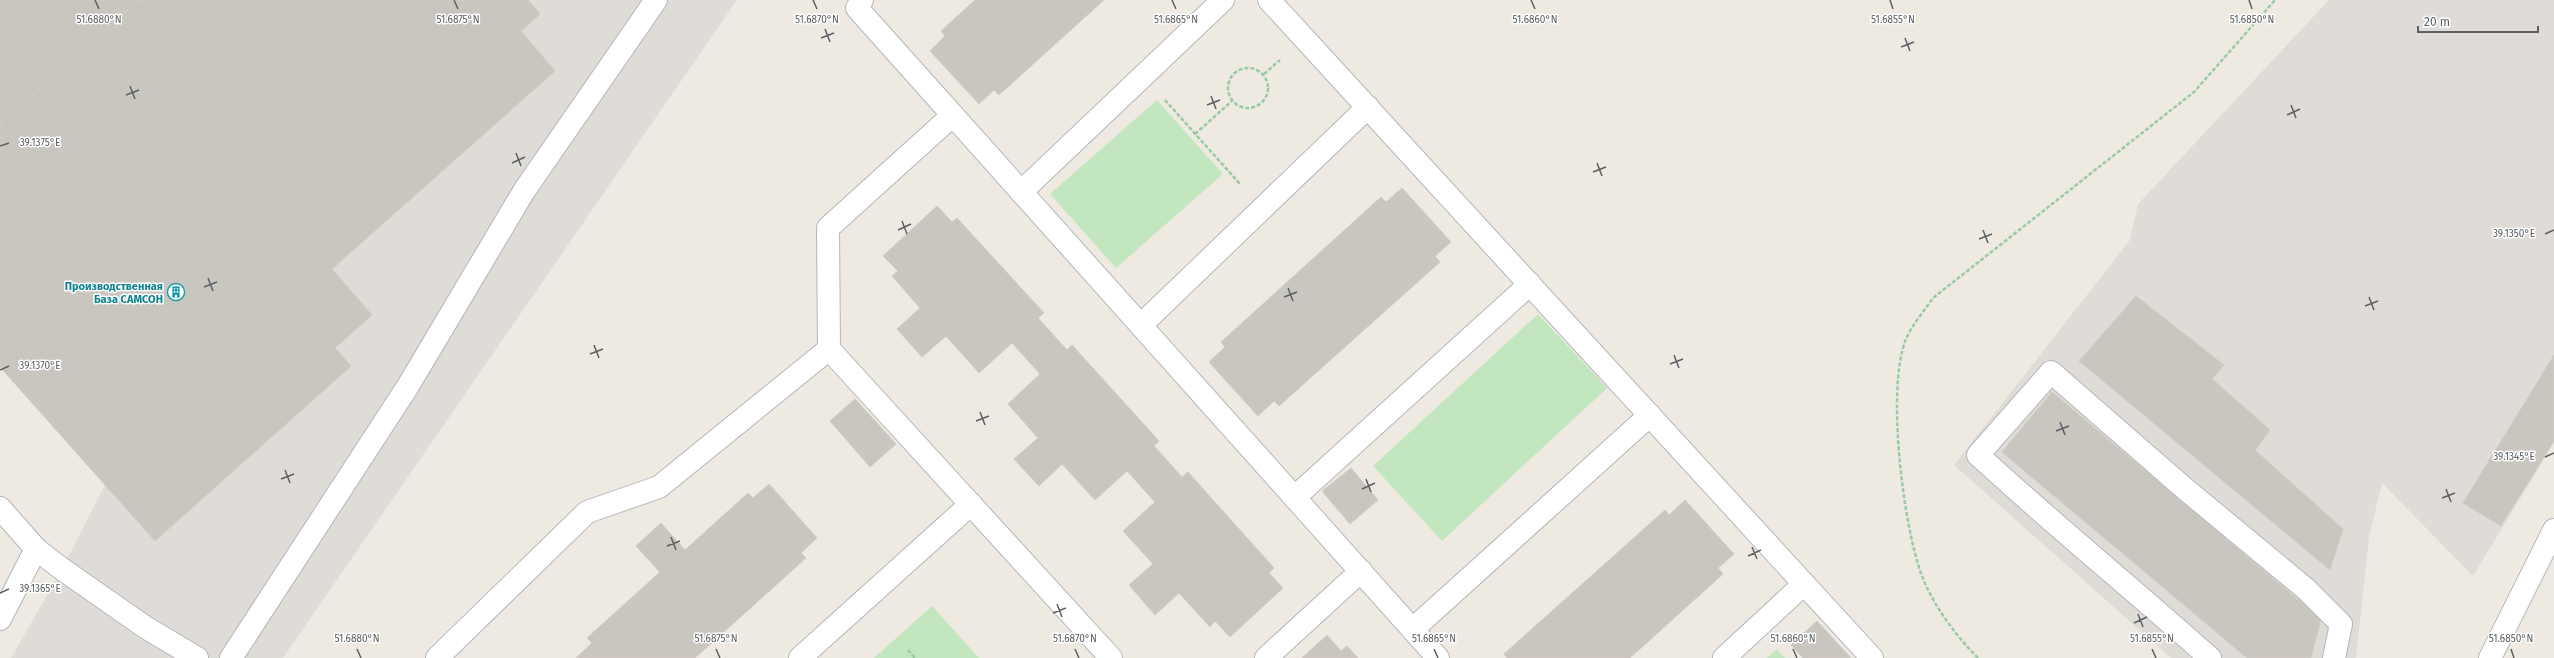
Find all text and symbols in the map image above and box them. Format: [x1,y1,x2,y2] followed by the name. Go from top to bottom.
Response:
[2418,8,2538,34] scale bar
[76,14,122,26] text: 51.6880°N
[436,14,480,26] text: 51.6875°N
[795,14,839,26] text: 51.6870°N
[1154,14,1198,26] text: 51.6865°N
[1513,14,1557,26] text: 51.6860°N
[1871,14,1915,26] text: 51.6855°N
[2230,14,2274,26] text: 51.6850°N
[2424,15,2450,29] text: 20 m
[20,137,60,149] text: 39.1375°E
[2493,228,2535,240] text: 39.1350°E
[65,280,163,306] place label: Производственная База САМСОН
[166,282,186,302] building icon: Производственная База САМСОН
[19,360,61,372] text: 39.1370°E
[2493,451,2535,463] text: 39.1345°E
[19,583,61,595] text: 39.1365°E
[334,633,380,645] text: 51.6880°N
[694,633,738,645] text: 51.6875°N
[1053,633,1097,645] text: 51.6870°N
[1412,633,1456,645] text: 51.6865°N
[1771,633,1815,645] text: 51.6860°N
[2130,633,2174,645] text: 51.6855°N
[2489,633,2533,645] text: 51.6850°N

